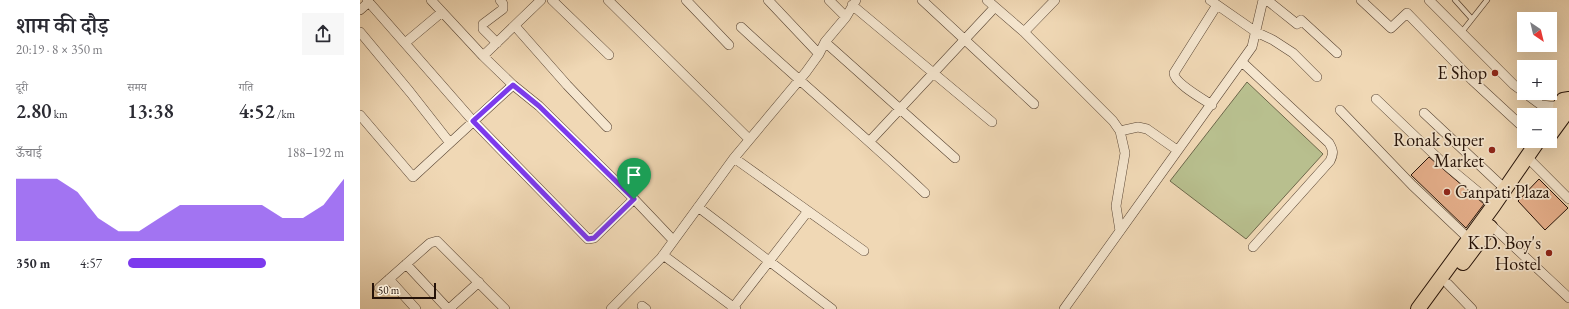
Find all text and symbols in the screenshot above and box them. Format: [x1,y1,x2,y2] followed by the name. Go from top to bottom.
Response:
[16,11,109,40] text: शाम की दौड़
[1517,12,1557,52] north arrow
[1517,12,1557,148] map controls
[302,13,344,55] button: share
[16,41,103,58] text: 20:19 · 8 × 350 m
[1517,60,1557,100] button: +
[1437,61,1487,84] place label: E Shop
[1490,68,1500,78] marker: E Shop
[16,80,28,94] text: दूरी
[127,80,147,94] text: समय
[239,80,253,94] text: गति
[16,98,52,124] text: 2.80
[127,98,174,124] text: 13:38
[239,98,275,124] text: 4:52
[52,107,68,121] text: km
[275,107,295,121] text: /km
[1517,108,1557,148] button: −
[1393,128,1484,172] place label: Ronak Super Market
[16,144,42,161] text: ऊँचाई
[287,144,344,161] text: 188–192 m
[1487,145,1497,155] marker: Ronak Super Market
[617,158,651,199] pin
[623,164,645,186] icon: arrive
[1455,180,1550,203] place label: Ganpati Plaza
[1442,187,1452,197] marker: Ganpati Plaza
[1468,231,1541,275] place label: K.D. Boy's Hostel
[1544,248,1554,258] marker: K.D. Boy's Hostel
[16,255,50,272] text: 350 m
[80,255,102,272] text: 4:57
[372,281,436,300] scale bar
[378,283,399,297] text: 50 m

